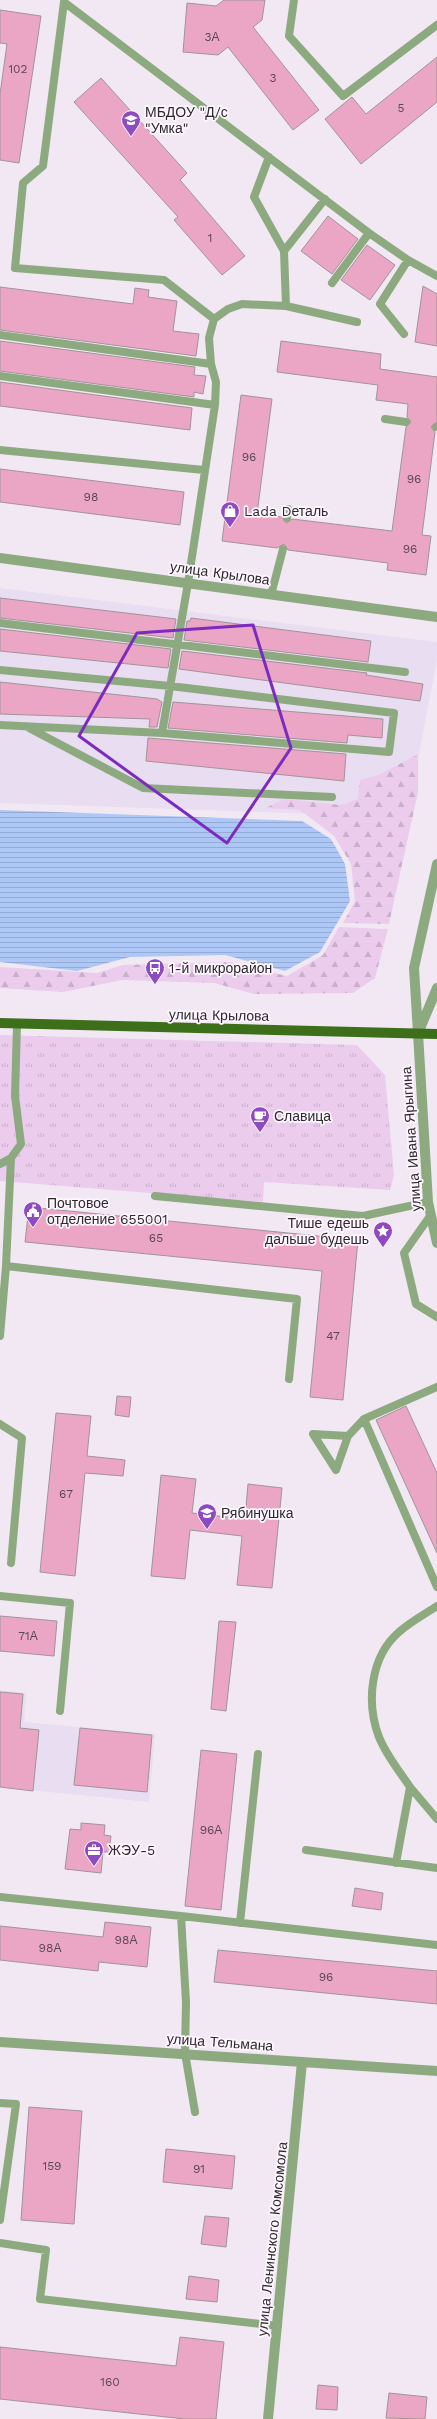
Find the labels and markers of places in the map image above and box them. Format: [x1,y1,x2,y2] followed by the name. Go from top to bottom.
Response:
[145,104,228,136] place label: МБДОУ "Д/с "Умка"
[120,109,142,137] school or university icon: МБДОУ "Д/с "Умка"
[219,500,241,528] shop icon: Lada Dеталь
[244,503,328,519] place label: Lada Dеталь
[144,957,166,985] bus stop icon: 1-й микрорайон
[169,960,272,976] place label: 1-й микрорайон
[249,1105,271,1133] cafe icon: Славица
[274,1108,331,1124] place label: Славица
[47,1195,168,1227] place label: Почтовое отделение 655001
[22,1200,44,1228] public building icon: Почтовое отделение 655001
[265,1215,369,1247] place label: Тише едешь дальше будешь
[372,1220,394,1248] place icon: Тише едешь дальше будешь
[196,1502,218,1530] school or university icon: Рябинушка
[221,1505,294,1521] place label: Рябинушка
[83,1839,105,1867] office icon: ЖЭУ-5
[108,1842,155,1858] place label: ЖЭУ-5

